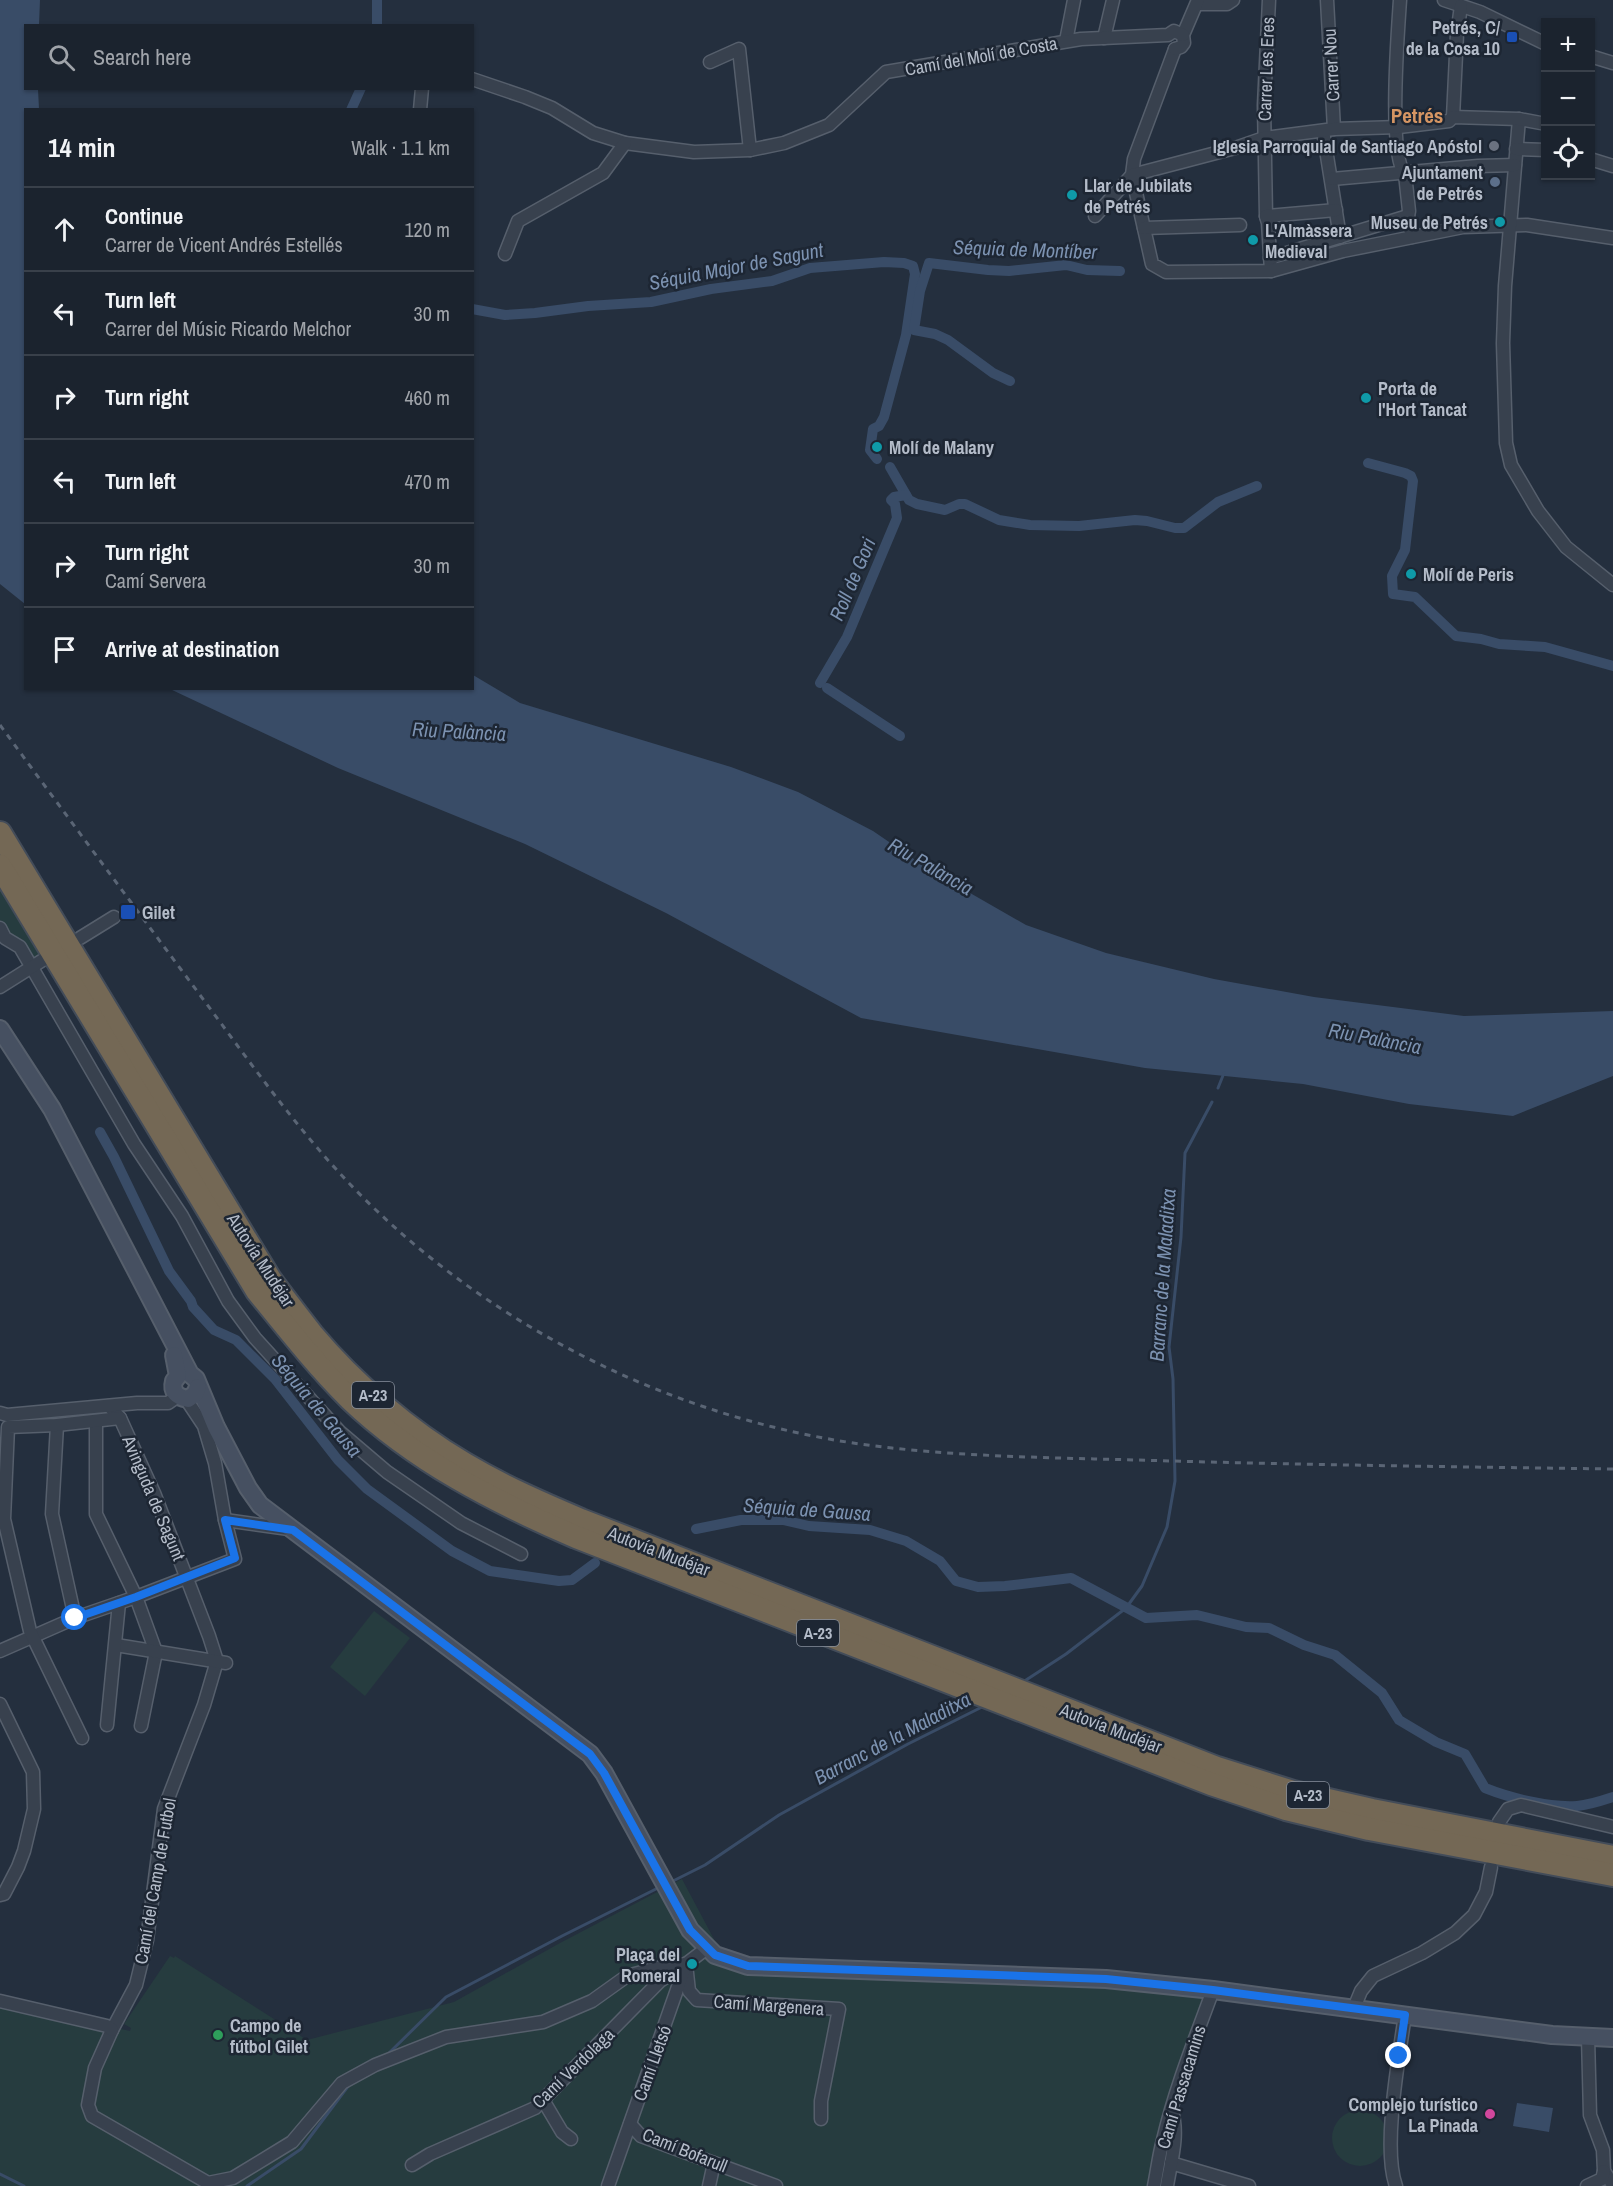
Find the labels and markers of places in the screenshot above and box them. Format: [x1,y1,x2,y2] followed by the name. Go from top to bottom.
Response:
[1406,15,1501,61] place label: Petrés, C/ de la Cosa 10
[1505,30,1519,44] marker: Petrés, C/ de la Cosa 10
[1213,134,1482,159] place label: Iglesia Parroquial de Santiago Apóstol
[1487,139,1501,153] marker: Iglesia Parroquial de Santiago Apóstol
[1402,160,1483,206] place label: Ajuntament de Petrés
[1084,173,1192,219] place label: Llar de Jubilats de Petrés
[1488,175,1502,189] marker: Ajuntament de Petrés
[1065,188,1079,202] marker: Llar de Jubilats de Petrés
[1371,210,1488,235] place label: Museu de Petrés
[1493,215,1507,229] marker: Museu de Petrés
[1265,218,1353,264] place label: L'Almàssera Medieval
[1246,233,1260,247] marker: L'Almàssera Medieval
[1378,376,1467,422] place label: Porta de l'Hort Tancat
[1359,391,1373,405] marker: Porta de l'Hort Tancat
[889,435,995,460] place label: Molí de Malany
[870,440,884,454] marker: Molí de Malany
[1423,562,1514,587] place label: Molí de Peris
[1404,567,1418,581] marker: Molí de Peris
[142,900,175,925] place label: Gilet
[119,903,137,921] marker: Gilet
[616,1942,680,1988] place label: Plaça del Romeral
[685,1957,699,1971] marker: Plaça del Romeral
[230,2013,308,2059] place label: Campo de fútbol Gilet
[211,2028,225,2042] marker: Campo de fútbol Gilet
[1348,2092,1479,2138] place label: Complejo turístico La Pinada
[1483,2107,1497,2121] marker: Complejo turístico La Pinada

